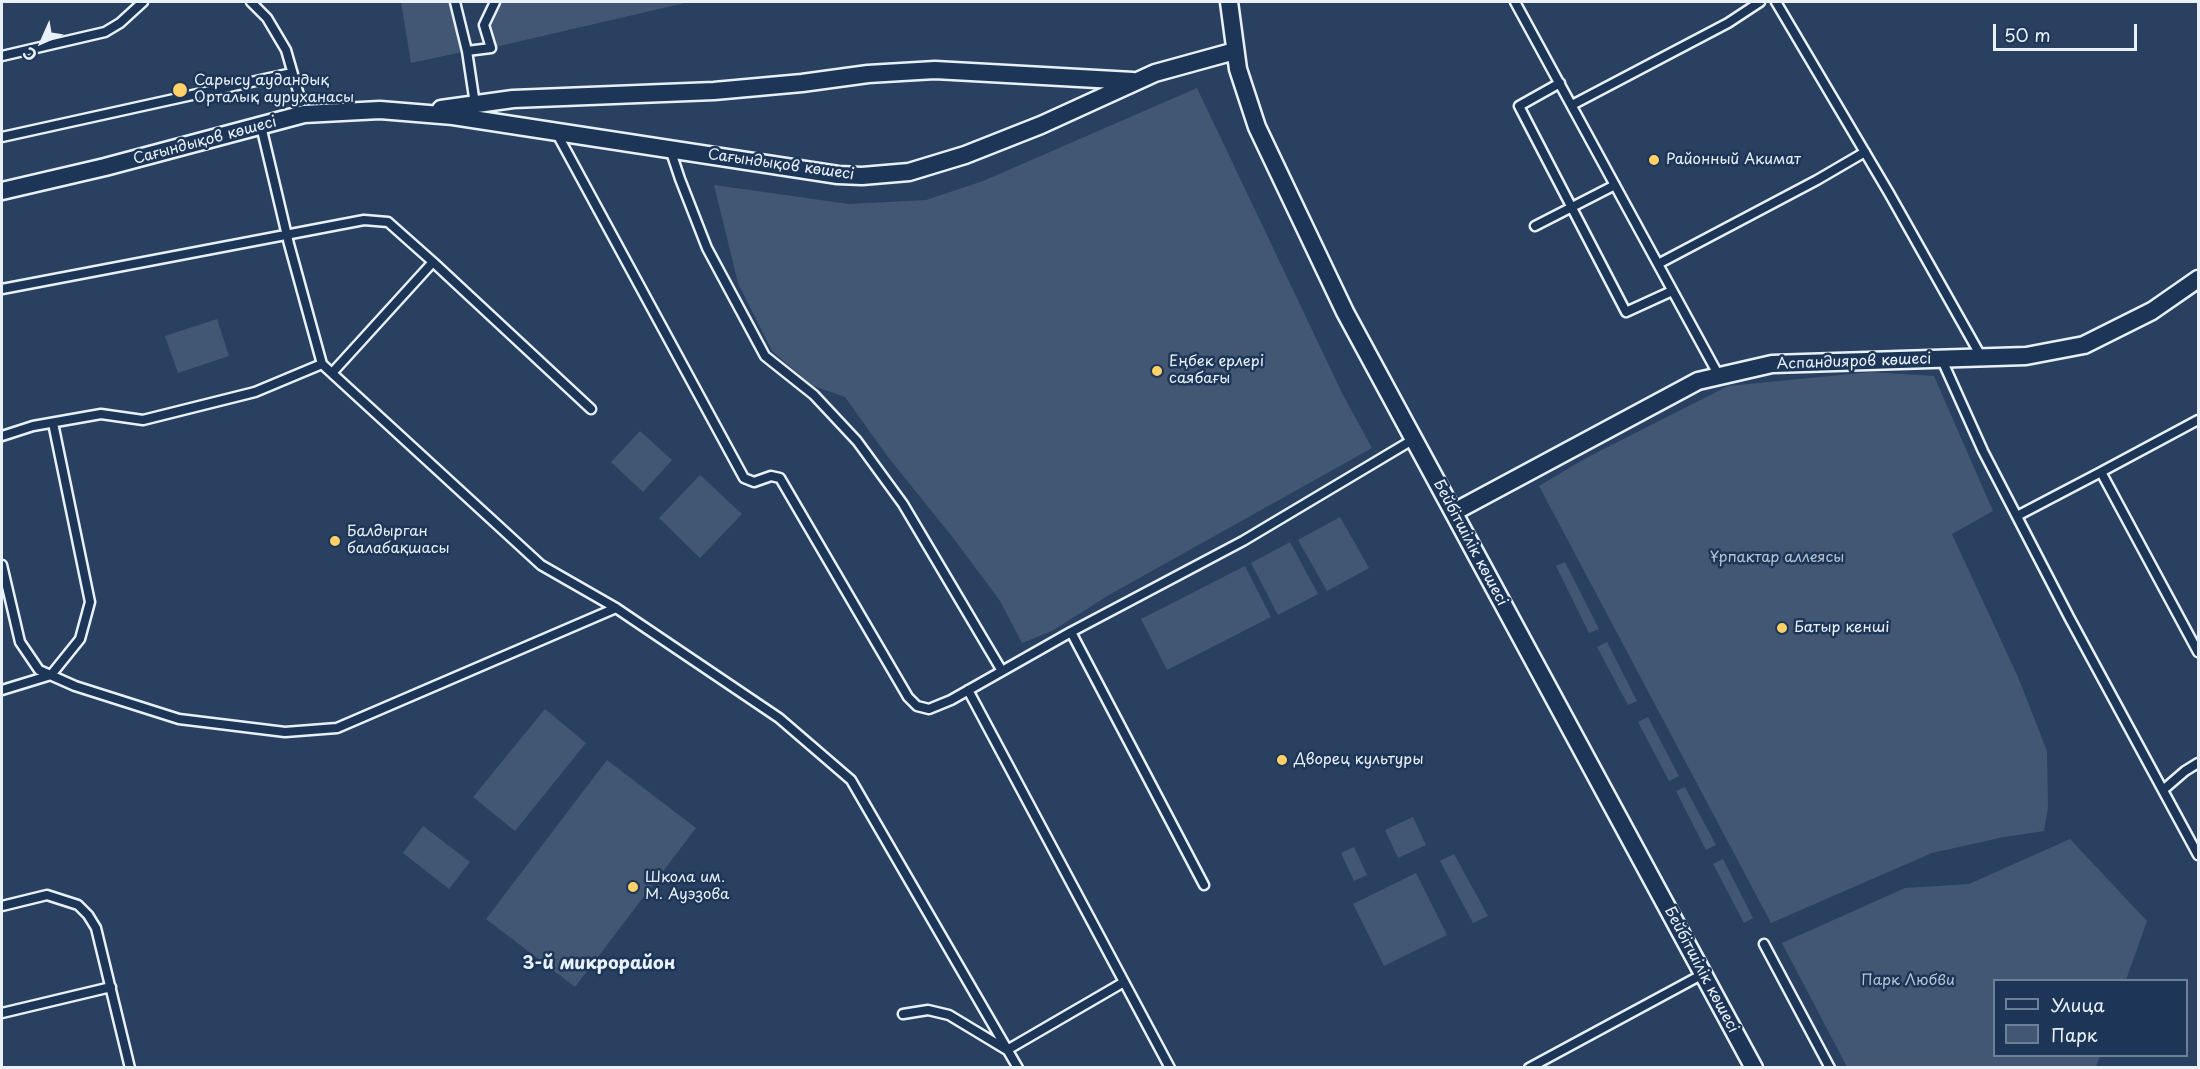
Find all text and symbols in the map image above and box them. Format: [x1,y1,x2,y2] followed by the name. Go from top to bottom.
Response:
[12,12,72,72] north arrow
[1996,12,2140,50] scale bar
[2004,21,2051,48] text: 50 m
[17,42,42,67] text: С
[194,72,354,107] place label: Сарысу аудандық Орталық ауруханасы
[171,81,189,99] marker: Сарысу аудандық Орталық ауруханасы
[131,113,279,169] street label: Сағындықов көшесі
[707,146,855,184] street label: Сағындықов көшесі
[1666,151,1801,169] place label: Районный Акимат
[1647,153,1661,167] marker: Районный Акимат
[1776,350,1932,374] street label: Аспандияров көшесі
[1169,353,1264,388] place label: Еңбек ерлері саябағы
[1150,364,1164,378] marker: Еңбек ерлері саябағы
[1429,477,1511,609] street label: Бейбітшілік көшесі
[347,523,450,558] place label: Балдырган балабақшасы
[328,534,342,548] marker: Балдырган балабақшасы
[1710,549,1844,567] park label: Ұрпактар аллеясы
[1794,619,1890,637] place label: Батыр кенші
[1775,621,1789,635] marker: Батыр кенші
[1294,751,1424,769] place label: Дворец культуры
[1275,753,1289,767] marker: Дворец культуры
[645,869,729,904] place label: Школа им. М. Ауэзова
[626,880,640,894] marker: Школа им. М. Ауэзова
[1660,904,1742,1036] street label: Бейбітшілік көшесі
[522,953,676,975] district label: 3-й микрорайон
[1861,972,1955,990] park label: Парк Любви
[1993,979,2188,1057] legend
[2051,991,2105,1018] text: Улица
[2051,1021,2097,1048] text: Парк

